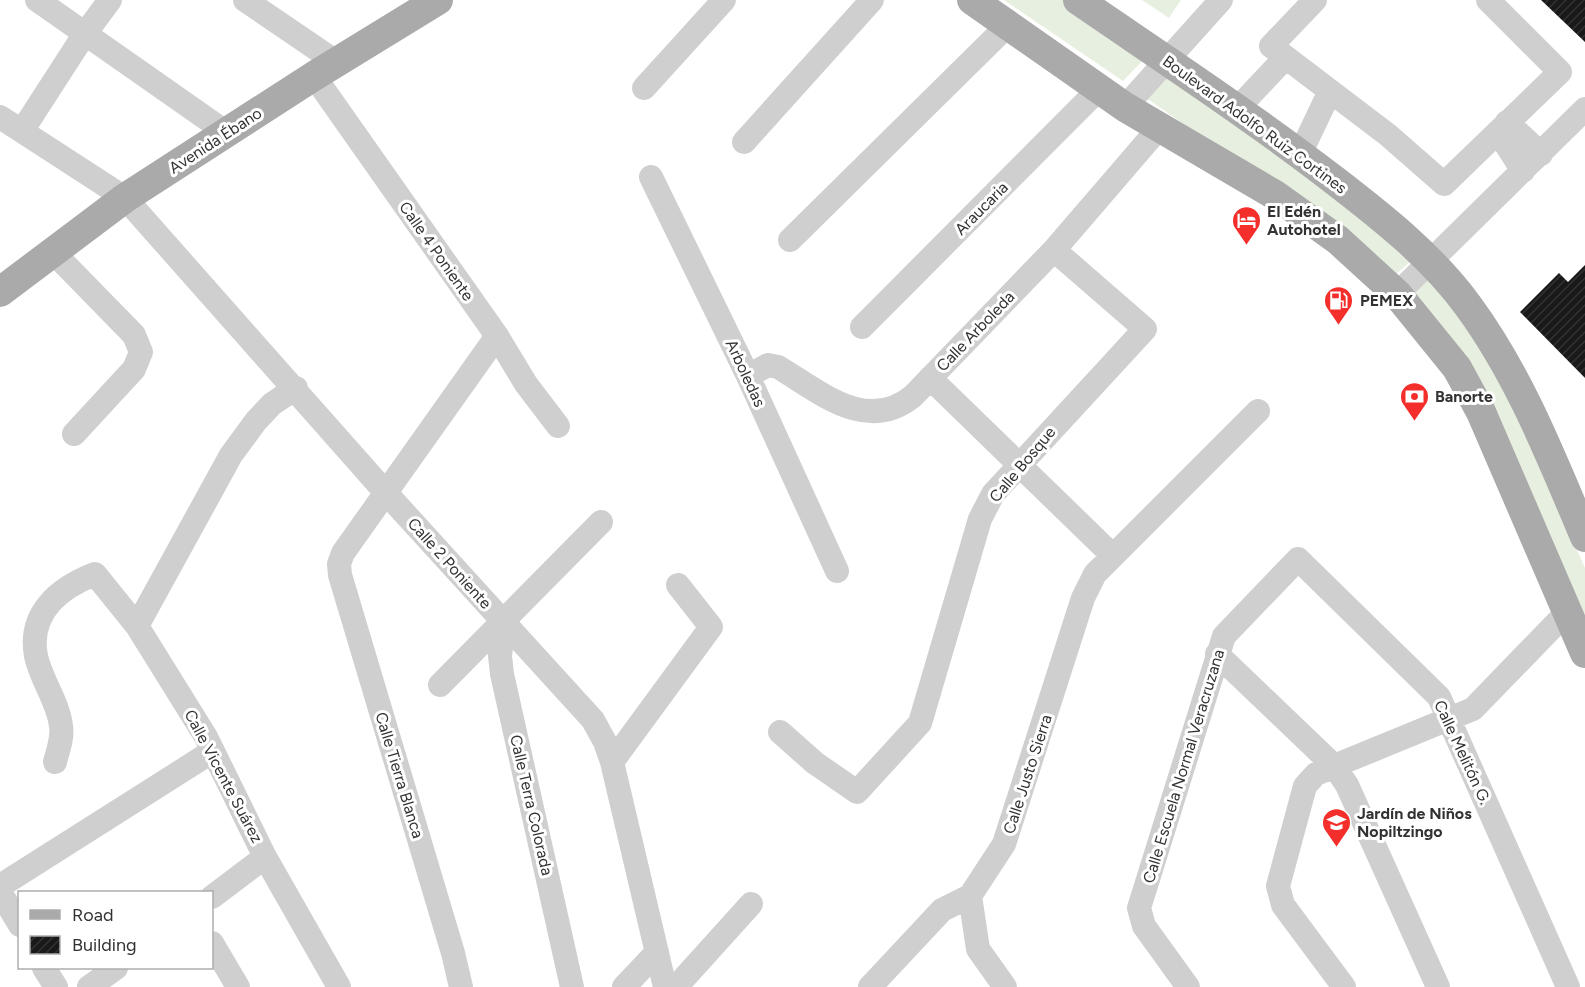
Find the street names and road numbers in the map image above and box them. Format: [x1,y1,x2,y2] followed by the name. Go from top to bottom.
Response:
[1159,51,1350,198] street label: Boulevard Adolfo Ruiz Cortines
[165,103,265,177] street label: Avenida Ébano
[951,178,1012,239] street label: Araucaria
[395,198,478,305] street label: Calle 4 Poniente
[932,287,1018,375] street label: Calle Arboleda
[722,336,769,410] street label: Arboledas
[985,422,1060,506] street label: Calle Bosque
[404,514,496,613] street label: Calle 2 Poniente
[1139,647,1228,885] street label: Calle Escuela Normal Veracruzana
[1430,697,1495,807] street label: Calle Melitón G.
[180,706,267,846] street label: Calle Vicente Suárez
[371,710,428,840] street label: Calle Tierra Blanca
[999,712,1056,836] street label: Calle Justo Sierra
[506,733,557,877] street label: Calle Terra Colorada

